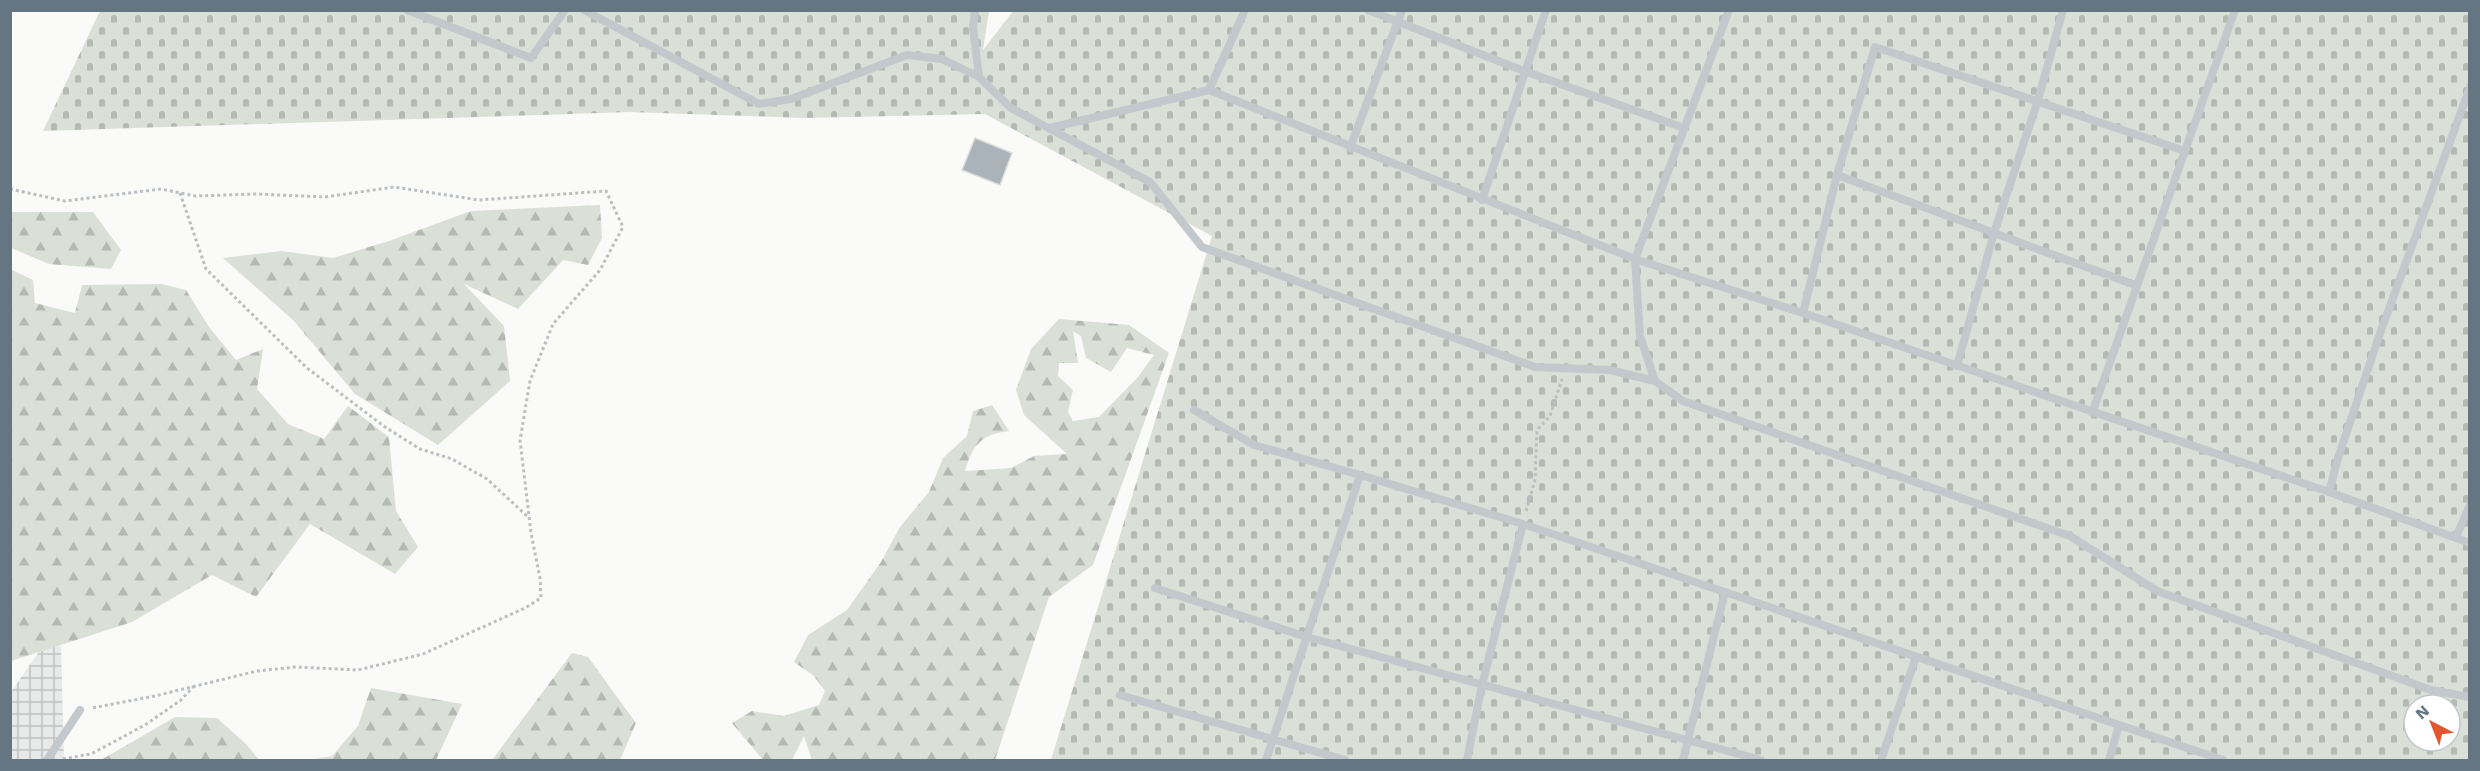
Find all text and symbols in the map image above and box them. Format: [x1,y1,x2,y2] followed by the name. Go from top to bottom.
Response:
[2402,693,2462,753] north arrow
[2412,701,2433,723] text: N

